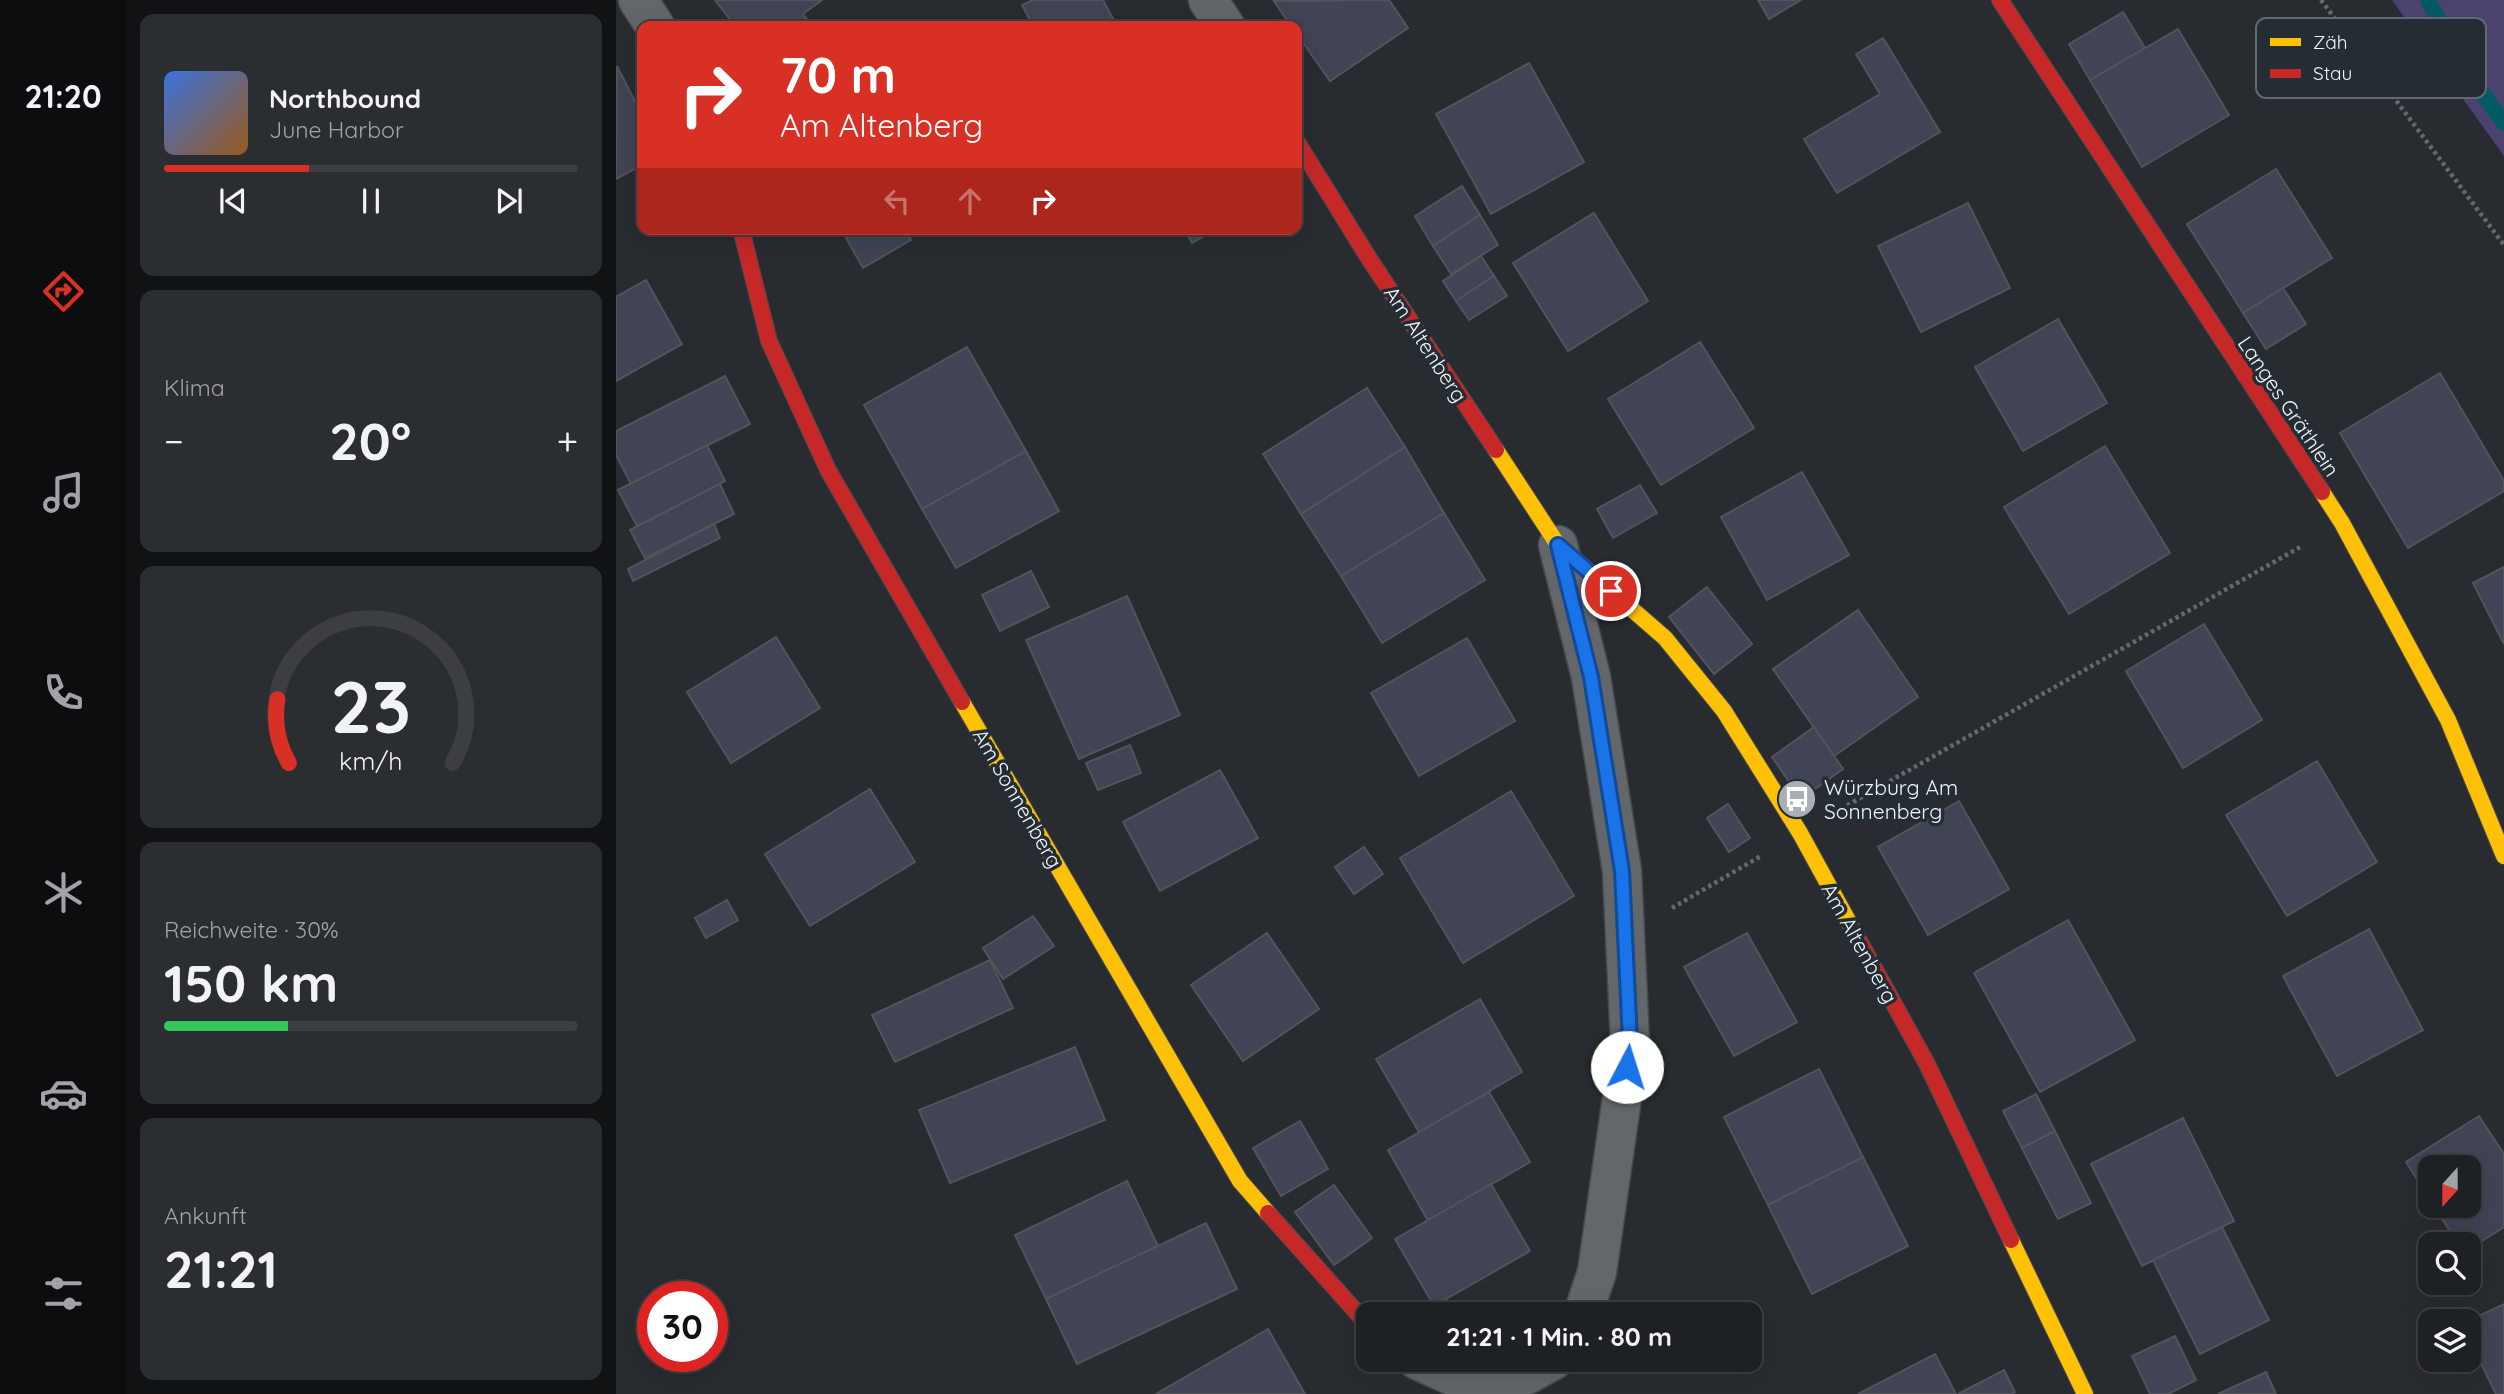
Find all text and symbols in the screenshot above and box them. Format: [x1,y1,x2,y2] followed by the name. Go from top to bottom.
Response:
[2256,18,2486,98] legend
[2313,30,2348,54] text: Zäh
[780,44,896,105] text: 70 m
[665,49,756,140] icon: right
[2313,61,2352,85] text: Stau
[24,76,102,116] text: 21:20
[269,82,421,115] text: Northbound
[780,105,983,145] text: Am Altenberg
[269,115,404,144] text: June Harbor
[214,182,252,220] icon: previous
[352,182,390,220] icon: pause
[490,182,528,220] icon: next
[878,182,916,220] icon: left
[951,182,989,220] icon: ahead
[1024,182,1062,220] icon: right
[39,267,88,316] icon: directions
[1379,281,1473,407] street label: Am Altenberg
[2233,331,2345,481] street label: Langes Gräthlein
[164,373,225,402] text: Klima
[329,408,411,473] text: 20°
[164,417,184,465] text: −
[557,417,578,465] text: +
[39,468,88,517] icon: music
[1581,561,1641,621] pin
[1592,572,1630,610] icon: arrive
[331,660,411,751] text: 23
[39,668,88,717] icon: phone
[968,724,1068,872] street label: Am Sonnenberg
[339,745,403,776] text: km/h
[1824,774,1958,824] place label: Würzburg Am Sonnenberg
[1776,778,1818,820] bus stop icon: Würzburg Am Sonnenberg
[39,868,88,917] icon: climate
[1816,878,1904,1008] street label: Am Altenberg
[164,915,339,944] text: Reichweite · 30%
[164,950,338,1015] text: 150 km
[1590,1030,1664,1104] position arrow
[39,1069,88,1118] icon: car
[2418,1155,2482,1218] north arrow
[2418,1155,2481,1372] map controls
[164,1201,247,1230] text: Ankunft
[2418,1232,2481,1295] button: search
[164,1236,278,1301] text: 21:21
[39,1269,88,1318] icon: filters
[637,1281,728,1372] speed limit sign: 30
[2418,1309,2481,1372] button: layers
[1446,1320,1672,1353] text: 21:21 · 1 Min. · 80 m

